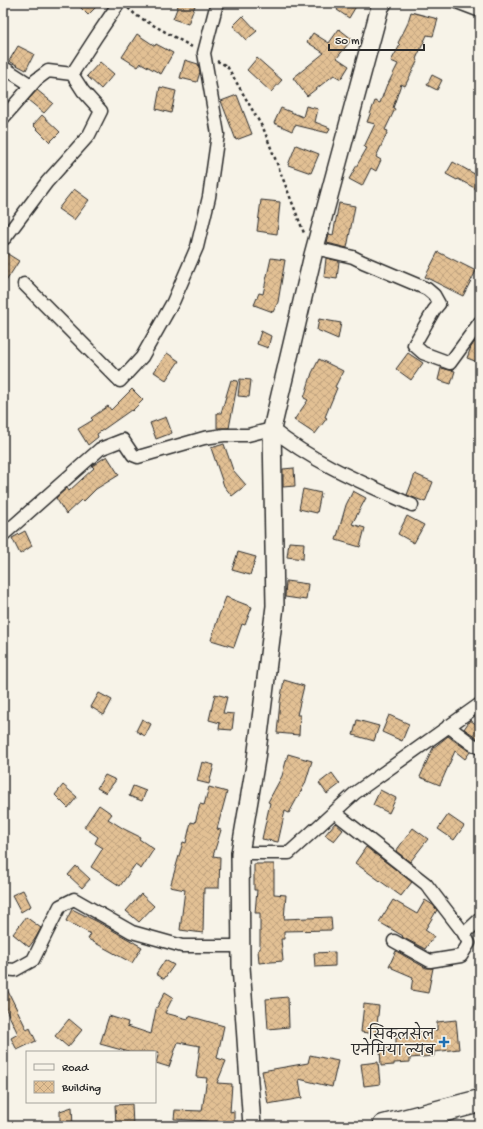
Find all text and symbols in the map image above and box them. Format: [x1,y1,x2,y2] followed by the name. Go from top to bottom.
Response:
[329,26,424,52] scale bar
[335,35,360,49] text: 50 m
[350,1021,436,1061] place label: सिकलसेल एनेमिया ल्यब
[438,1036,450,1048] marker: सिकलसेल एनेमिया ल्यब
[26,1051,156,1103] legend
[62,1062,89,1076] text: Road
[61,1082,101,1096] text: Building

